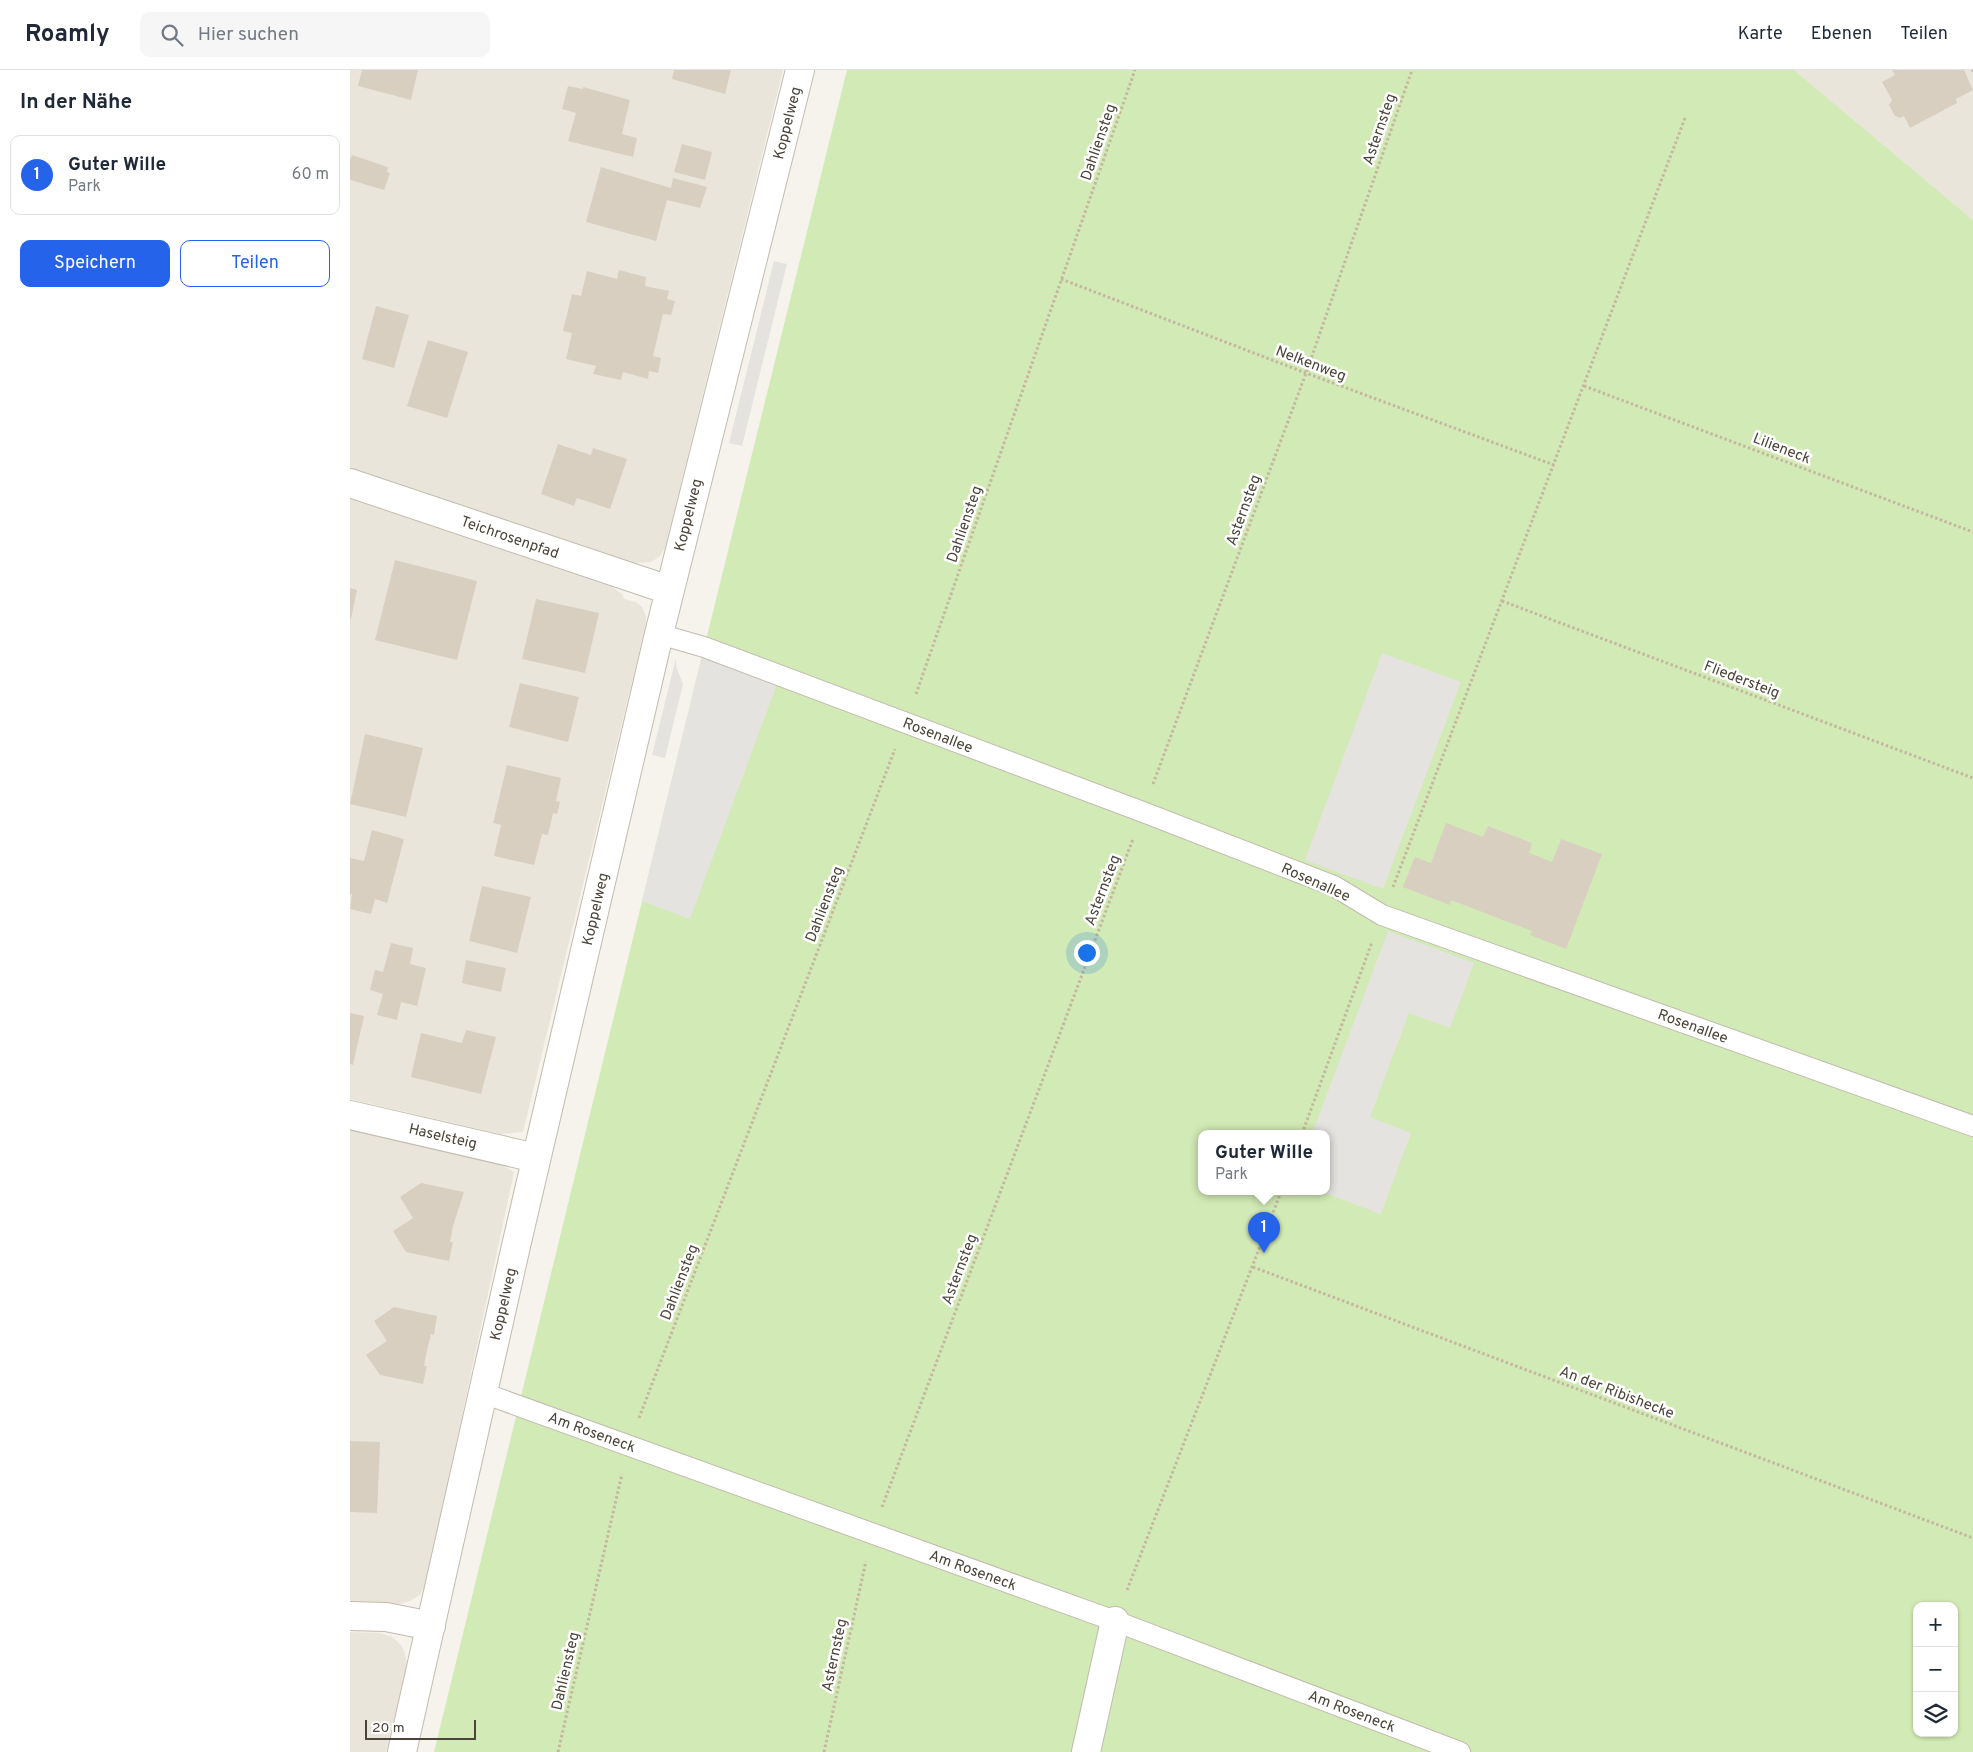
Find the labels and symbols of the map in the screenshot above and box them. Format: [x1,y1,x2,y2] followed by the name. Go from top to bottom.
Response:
[770,85,807,162] street label: Koppelweg
[1359,91,1401,168] street label: Asternsteg
[1077,102,1121,183] street label: Dahliensteg
[1272,342,1348,387] street label: Nelkenweg
[1750,430,1813,469] street label: Lilieneck
[1223,472,1266,549] street label: Asternsteg
[671,477,708,554] street label: Koppelweg
[943,484,987,565] street label: Dahliensteg
[458,513,561,564] street label: Teichrosenpfad
[1701,657,1782,704] street label: Fliedersteig
[900,714,975,758] street label: Rosenallee
[1081,853,1126,929] street label: Asternsteg
[1278,860,1353,907] street label: Rosenallee
[802,864,849,945] street label: Dahliensteg
[579,871,614,948] street label: Koppelweg
[1074,940,1100,966] your location
[1655,1006,1730,1049] street label: Rosenallee
[407,1120,479,1155] street label: Haselsteig
[1248,1212,1280,1253] pin: 1
[938,1232,983,1308] street label: Asternsteg
[657,1242,704,1323] street label: Dahliensteg
[487,1266,522,1343] street label: Koppelweg
[1556,1363,1677,1424] street label: An der Ribishecke
[545,1409,638,1458] street label: Am Roseneck
[926,1547,1019,1596] street label: Am Roseneck
[818,1617,852,1694] street label: Asternsteg
[548,1630,585,1712] street label: Dahliensteg
[1305,1687,1398,1738] street label: Am Roseneck
[365,1717,476,1740] scale bar

